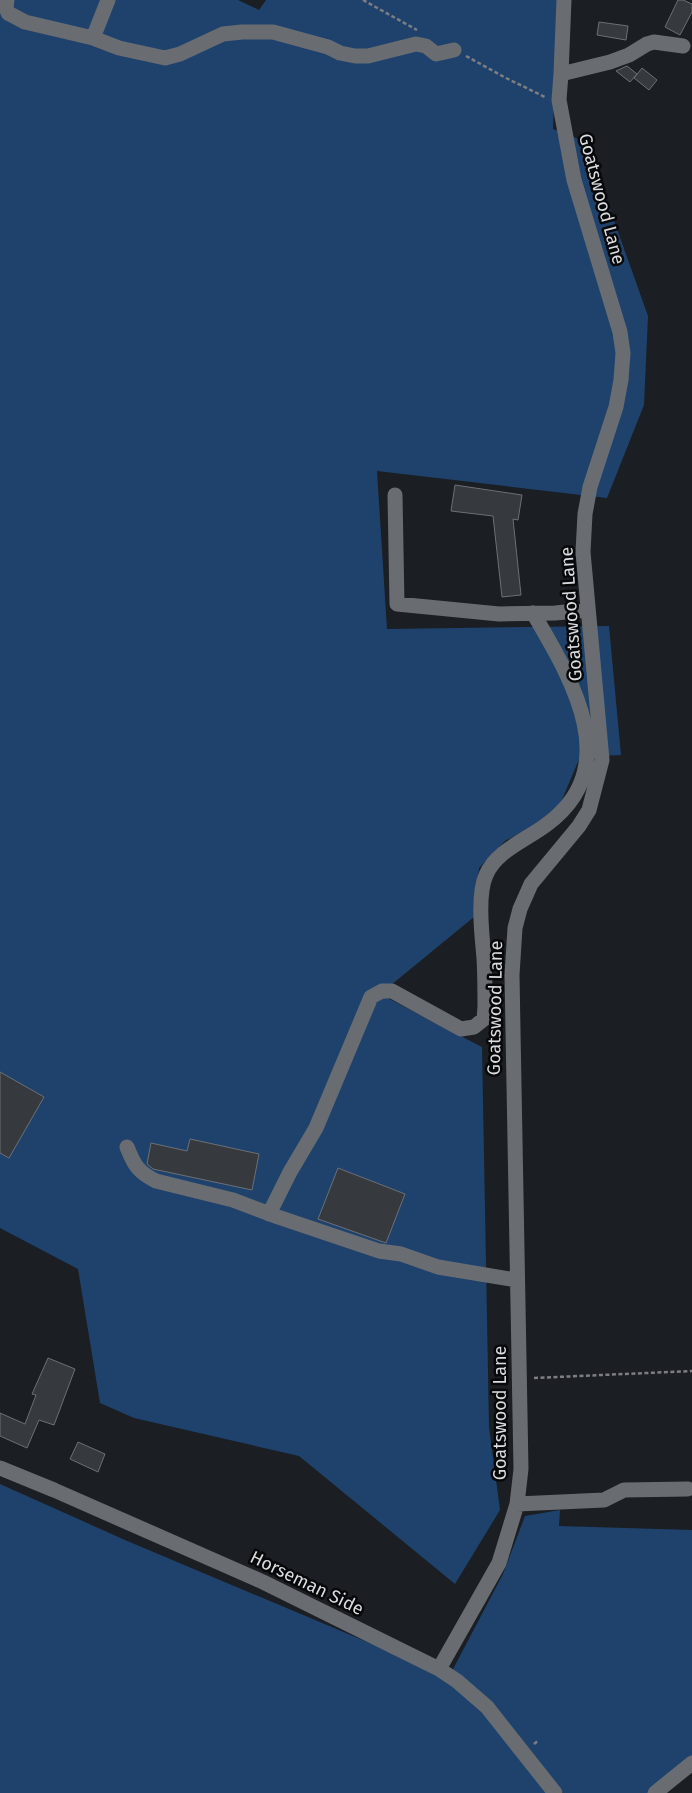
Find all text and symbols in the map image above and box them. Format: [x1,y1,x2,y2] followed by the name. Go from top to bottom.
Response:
[574,131,630,267] street label: Goatswood Lane
[555,546,587,682] street label: Goatswood Lane
[483,940,507,1076] street label: Goatswood Lane
[489,1346,511,1480] street label: Goatswood Lane
[247,1546,367,1620] street label: Horseman Side

